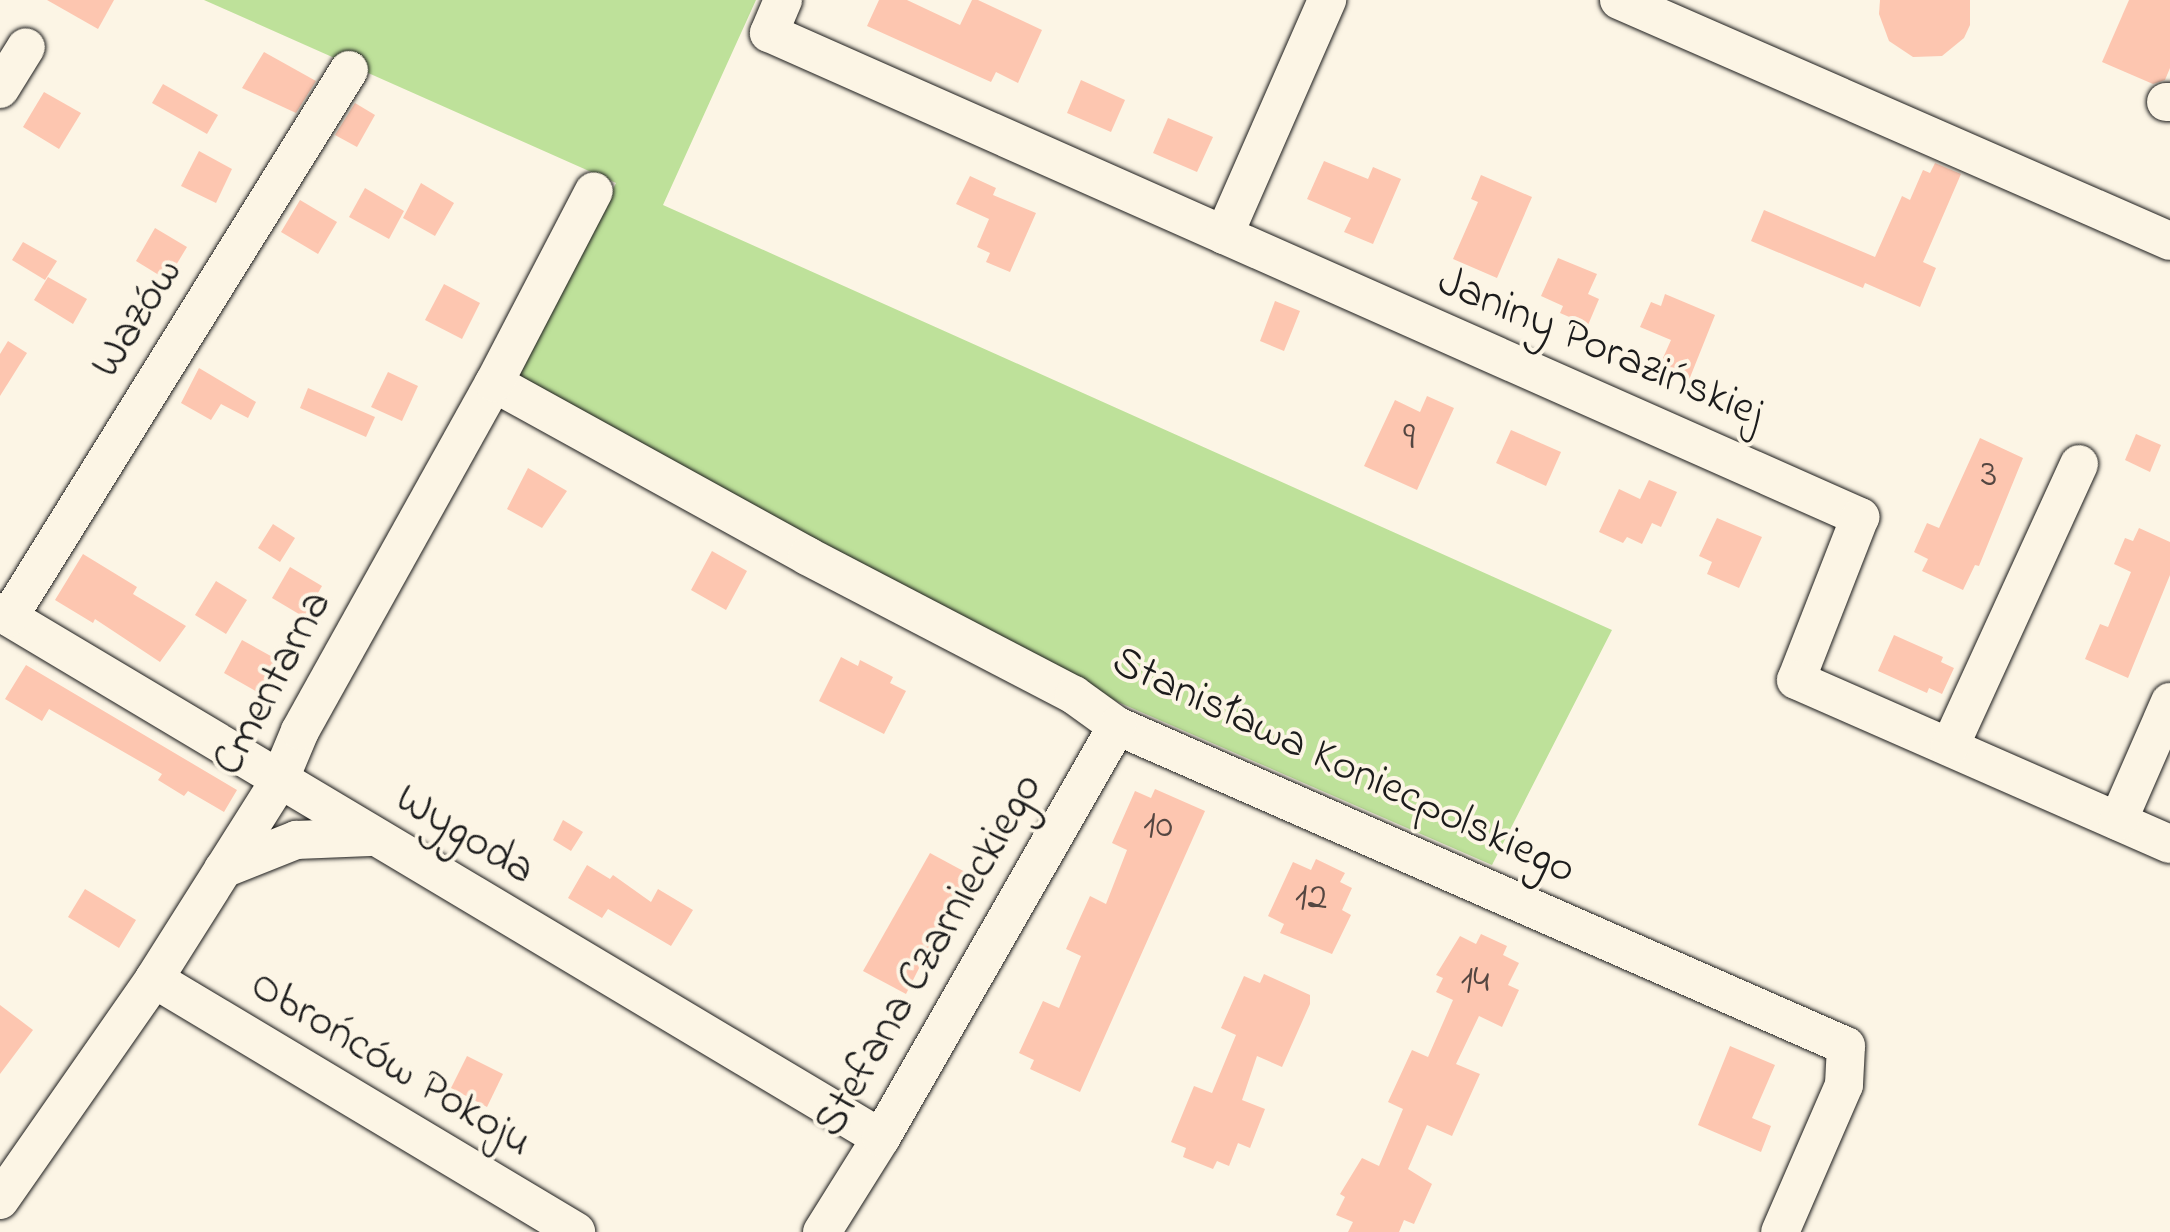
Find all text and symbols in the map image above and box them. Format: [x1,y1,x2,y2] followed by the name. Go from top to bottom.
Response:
[80,249,196,389] street label: Wazów
[1429,256,1771,442] street label: Janiny Porazińskiej
[1403,415,1415,463] house number: 9
[1981,452,1997,500] house number: 3
[203,582,345,786] street label: Cmentarna
[1103,636,1583,898] street label: Stanisława Koniecpolskiego
[804,765,1056,1147] street label: Stefana Czarnieckiego
[384,773,544,899] street label: Wygoda
[1143,803,1173,851] house number: 10
[1295,875,1327,923] house number: 12
[1460,958,1490,1006] house number: 14
[239,960,541,1170] street label: Obrońców Pokoju

